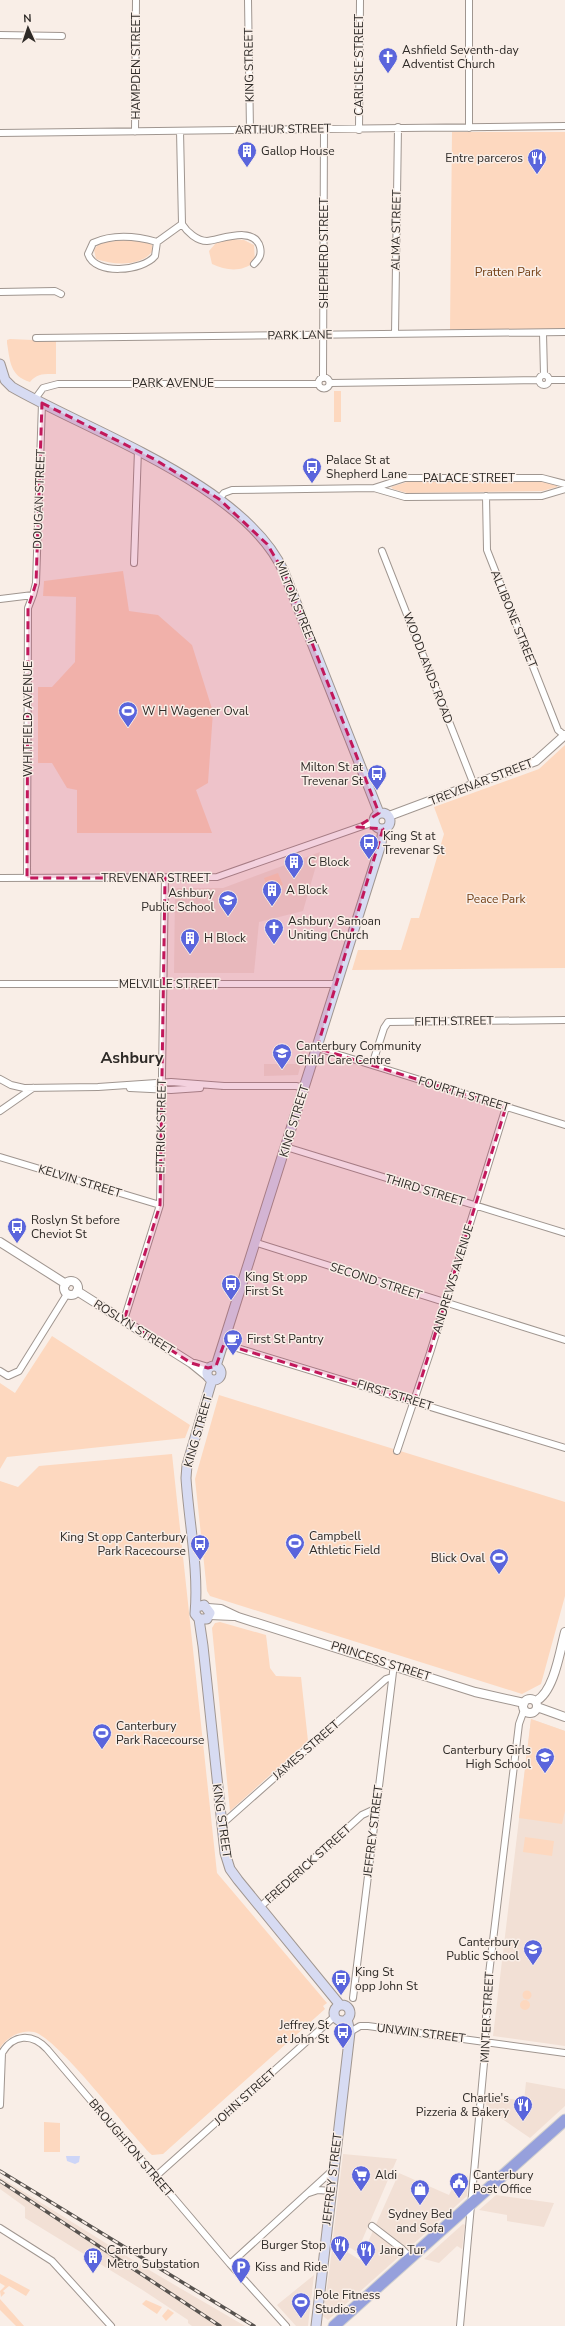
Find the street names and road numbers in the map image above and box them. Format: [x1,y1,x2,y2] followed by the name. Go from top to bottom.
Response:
[128,12,144,120] street label: HAMPDEN STREET
[351,13,367,116] street label: CARLISLE STREET
[240,27,258,103] street label: KING STREET
[235,120,332,138] street label: ARTHUR STREET
[387,189,405,271] street label: ALMA STREET
[316,197,332,308] street label: SHEPHERD STREET
[267,326,333,344] street label: PARK LANE
[132,375,214,391] street label: PARK AVENUE
[29,448,49,549] street label: DOUGAN STREET
[423,470,516,486] street label: PALACE STREET
[272,558,321,648] street label: MILTON STREET
[487,567,541,671] street label: ALLIBONE STREET
[399,610,457,726] street label: WOODLANDS ROAD
[20,661,36,777] street label: WHITFIELD AVENUE
[427,755,536,809] street label: TREVENAR STREET
[101,870,212,886] street label: TREVENAR STREET
[119,976,220,992] street label: MELVILLE STREET
[414,1012,494,1030] street label: FIFTH STREET
[416,1072,513,1116] street label: FOURTH STREET
[152,1078,170,1173] street label: ETTRICK STREET
[275,1082,313,1159] street label: KING STREET
[36,1161,125,1202] street label: KELVIN STREET
[383,1170,468,1210] street label: THIRD STREET
[429,1223,477,1335] street label: ANDREWS AVENUE
[328,1259,425,1304] street label: SECOND STREET
[91,1296,178,1359] street label: ROSLYN STREET
[355,1376,436,1414] street label: FIRST STREET
[180,1392,216,1469] street label: KING STREET
[329,1637,434,1685] street label: PRINCESS STREET
[268,1716,343,1784] street label: JAMES STREET
[209,1783,235,1860] street label: KING STREET
[359,1783,387,1879] street label: JEFFREY STREET
[261,1820,355,1907] street label: FREDERICK STREET
[477,1970,497,2063] street label: MINTER STREET
[376,2020,467,2046] street label: UNWIN STREET
[210,2065,280,2130] street label: JOHN STREET
[85,2096,177,2201] street label: BROUGHTON STREET
[318,2131,346,2227] street label: JEFFREY STREET

